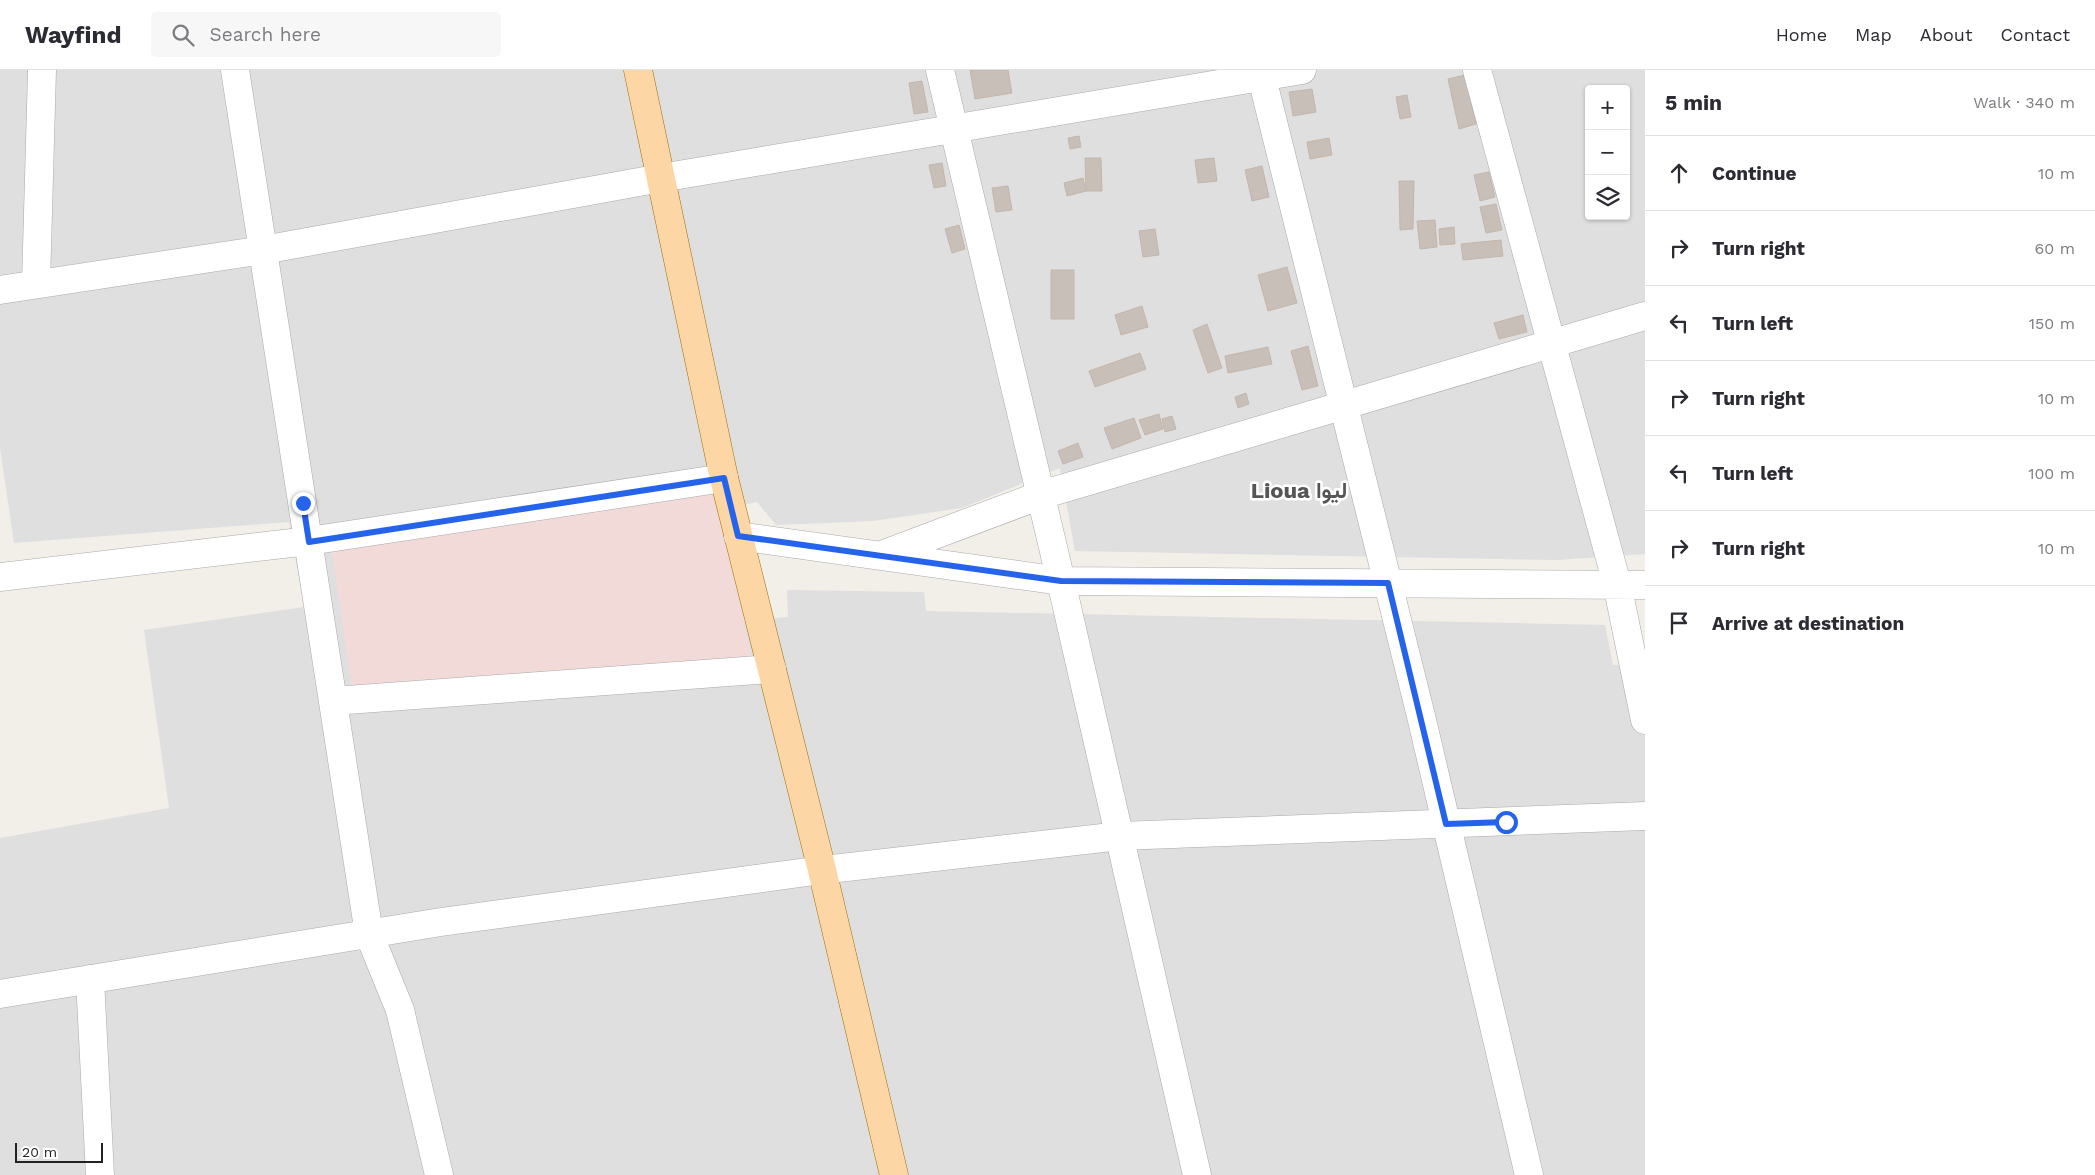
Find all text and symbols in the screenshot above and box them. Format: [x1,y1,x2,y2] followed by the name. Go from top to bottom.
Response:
[151,12,501,57] search box
[25,21,121,49] text: Wayfind
[169,21,197,49] icon: search
[209,23,321,46] text: Search here
[1776,24,1827,45] text: Home
[1855,24,1892,45] text: Map
[1920,24,1972,45] text: About
[2000,24,2070,45] text: Contact
[1585,85,1630,220] map controls
[1585,85,1630,130] button: +
[1665,90,1722,115] text: 5 min
[1973,93,2075,112] text: Walk · 340 m
[1585,130,1630,175] button: −
[1665,159,1693,187] icon: ahead
[1712,162,1796,185] text: Continue
[2038,164,2075,183] text: 10 m
[1585,175,1630,220] button: layers
[1665,234,1693,262] icon: right
[1712,237,1805,260] text: Turn right
[2035,239,2075,258] text: 60 m
[1665,309,1693,337] icon: left
[1712,312,1793,335] text: Turn left
[2029,314,2075,333] text: 150 m
[1665,384,1693,412] icon: right
[1712,387,1805,410] text: Turn right
[2038,389,2075,408] text: 10 m
[1665,459,1693,487] icon: left
[1712,462,1793,485] text: Turn left
[2028,464,2075,483] text: 100 m
[1251,478,1347,504] district label: Lioua ليوا
[292,492,315,515] route end
[1665,534,1693,562] icon: right
[1712,537,1805,560] text: Turn right
[2038,539,2075,558] text: 10 m
[1665,609,1693,637] icon: arrive
[1712,612,1904,635] text: Arrive at destination
[1495,811,1518,834] route start
[15,1140,102,1163] scale bar
[22,1144,57,1160] text: 20 m

